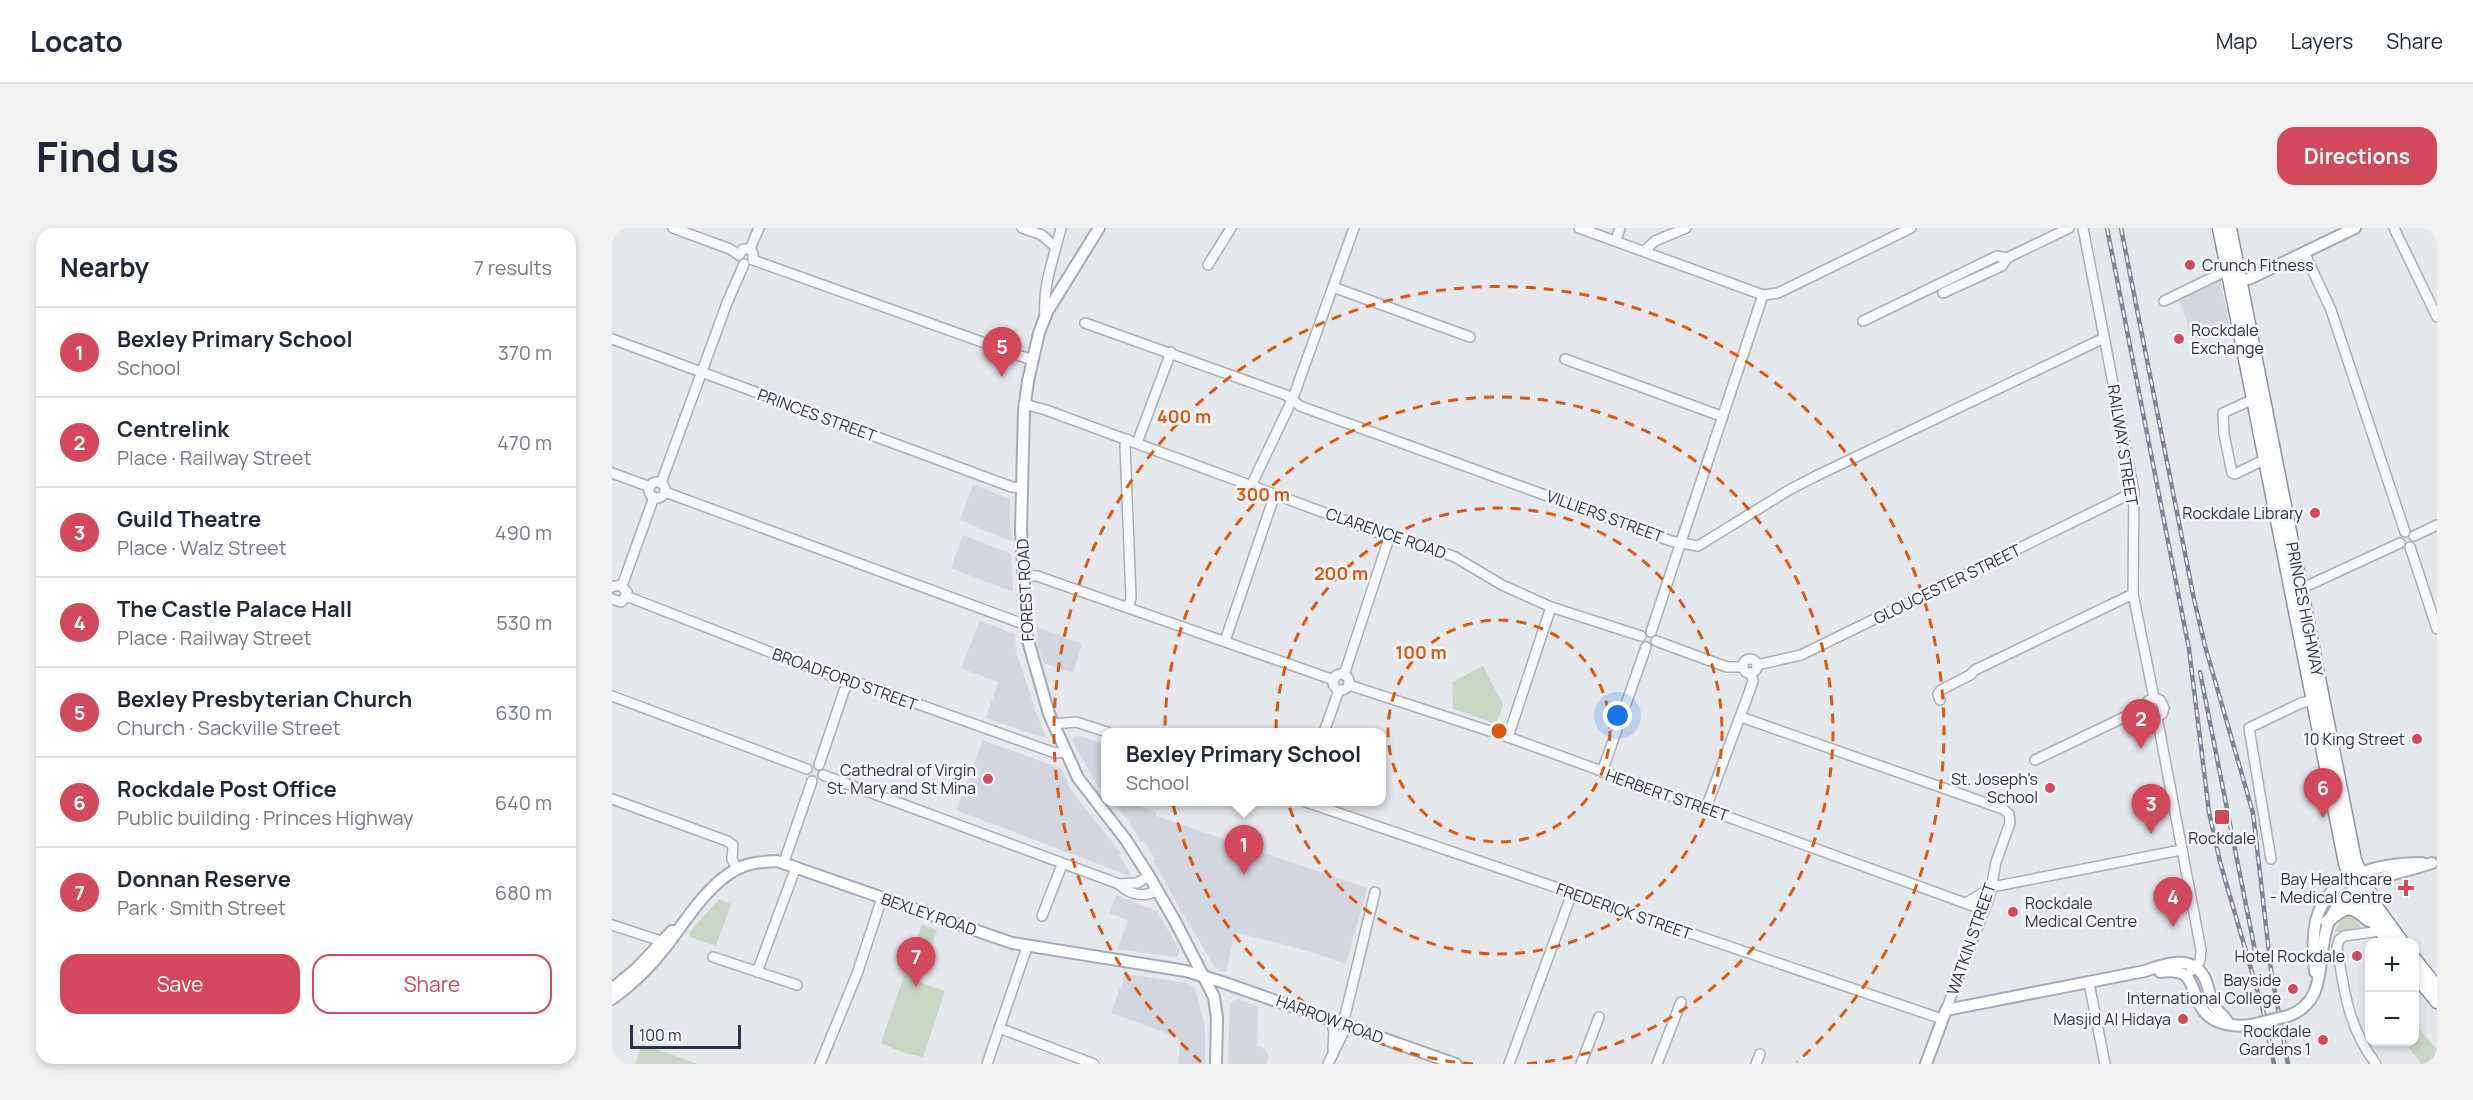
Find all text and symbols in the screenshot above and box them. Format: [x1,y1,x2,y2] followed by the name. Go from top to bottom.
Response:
[30,22,123,60] text: Locato
[2216,27,2257,55] text: Map
[2290,27,2353,55] text: Layers
[2386,27,2443,55] text: Share
[36,127,179,185] text: Find us
[2277,127,2437,185] button: Directions
[60,249,149,285] text: Nearby
[474,254,552,281] text: 7 results
[2202,254,2314,276] place label: Crunch Fitness
[2183,258,2197,272] marker: Crunch Fitness
[2191,319,2264,359] place label: Rockdale Exchange
[117,324,353,354] text: Bexley Primary School
[982,328,1022,377] pin: 5
[2172,332,2186,346] marker: Rockdale Exchange
[75,339,84,366] text: 1
[498,339,552,366] text: 370 m
[117,354,181,381] text: School
[755,383,880,447] street label: PRINCES STREET
[2103,383,2144,508] street label: RAILWAY STREET
[1157,404,1211,428] text: 400 m
[117,414,229,444] text: Centrelink
[74,429,85,456] text: 2
[497,429,552,456] text: 470 m
[117,444,311,471] text: Place · Railway Street
[1236,482,1290,506] text: 300 m
[1543,485,1667,548] street label: VILLIERS STREET
[1323,502,1449,564] street label: CLARENCE ROAD
[2182,502,2304,524] place label: Rockdale Library
[117,504,261,534] text: Guild Theatre
[2308,506,2322,520] marker: Rockdale Library
[74,519,85,546] text: 3
[495,519,552,546] text: 490 m
[117,534,287,561] text: Place · Walz Street
[1011,538,1039,642] street label: FOREST ROAD
[1870,539,2025,629] street label: GLOUCESTER STREET
[2281,540,2329,678] street label: PRINCES HIGHWAY
[1314,561,1368,585] text: 200 m
[117,594,352,624] text: The Castle Palace Hall
[73,609,86,636] text: 4
[496,609,552,636] text: 530 m
[117,624,311,651] text: Place · Railway Street
[1395,640,1447,664] text: 100 m
[769,643,921,716] street label: BROADFORD STREET
[117,684,412,714] text: Bexley Presbyterian Church
[74,699,85,726] text: 5
[495,699,552,726] text: 630 m
[2122,700,2161,749] pin: 2
[1603,701,1632,730] your location
[117,714,341,741] text: Church · Sackville Street
[1489,721,1509,741] centre of rings
[1101,728,1386,806] popup
[2303,728,2405,750] place label: 10 King Street
[2410,732,2424,746] marker: 10 King Street
[1126,739,1361,769] text: Bexley Primary School
[827,759,976,799] place label: Cathedral of Virgin St. Mary and St Mina
[1603,764,1732,827] street label: HERBERT STREET
[1951,768,2038,808] place label: St. Joseph's School
[2304,768,2342,818] pin: 6
[1126,769,1189,796] text: School
[981,772,995,786] marker: Cathedral of Virgin St. Mary and St Mina
[117,774,337,804] text: Rockdale Post Office
[2043,781,2057,795] marker: St. Joseph's School
[2132,784,2170,834] pin: 3
[73,789,86,816] text: 6
[495,789,552,816] text: 640 m
[117,804,414,831] text: Public building · Princes Highway
[2213,808,2231,826] marker: Rockdale
[1224,826,1264,875] pin: 1
[2188,827,2256,849] place label: Rockdale
[117,864,291,894] text: Donnan Reserve
[2270,868,2392,908] place label: Bay Healthcare - Medical Centre
[1553,877,1695,945] street label: FREDERICK STREET
[2154,878,2192,927] pin: 4
[74,879,85,906] text: 7
[495,879,552,906] text: 680 m
[2397,879,2415,897] marker: Bay Healthcare - Medical Centre
[1942,880,2001,998] street label: WATKIN STREET
[878,887,980,941] street label: BEXLEY ROAD
[2025,892,2137,932] place label: Rockdale Medical Centre
[117,894,286,921] text: Park · Smith Street
[2006,905,2020,919] marker: Rockdale Medical Centre
[896,938,936,987] pin: 7
[2365,938,2419,1046] map controls
[2365,938,2419,992] button: +
[2235,945,2345,967] place label: Hotel Rockdale
[2350,949,2364,963] marker: Hotel Rockdale
[60,954,300,1014] button: Save
[312,954,552,1014] button: Share
[2127,969,2281,1009] place label: Bayside International College
[2286,982,2300,996] marker: Bayside International College
[1273,989,1387,1049] street label: HARROW ROAD
[2365,992,2419,1046] button: −
[2053,1008,2171,1030] place label: Masjid Al Hidaya
[2176,1012,2190,1026] marker: Masjid Al Hidaya
[2239,1020,2311,1060] place label: Rockdale Gardens 1
[630,1022,741,1050] scale bar
[639,1024,682,1046] text: 100 m
[2316,1033,2330,1047] marker: Rockdale Gardens 1

